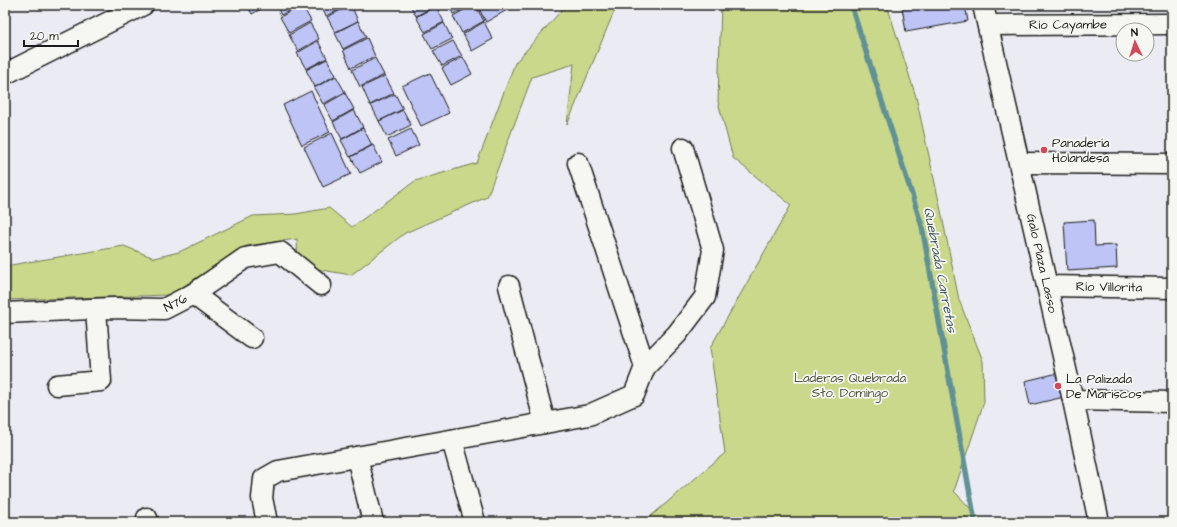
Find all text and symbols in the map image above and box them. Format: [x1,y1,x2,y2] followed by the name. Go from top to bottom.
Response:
[1029,15,1107,35] street label: Río Cayambe
[24,22,78,48] scale bar
[1115,22,1155,62] north arrow
[1130,25,1138,40] text: N
[30,28,59,45] text: 20 m
[1052,134,1110,167] place label: Panadería Holandesa
[1039,145,1049,155] marker: Panadería Holandesa
[918,206,962,335] water label: Quebrada Carretas
[1022,212,1062,316] street label: Galo Plaza Lasso
[1076,277,1143,297] street label: Río Villorita
[161,290,190,317] street label: N76
[794,369,906,403] park label: Laderas Quebrada Sto. Domingo
[1066,370,1142,403] place label: La Palizada De Mariscos
[1053,381,1063,391] marker: La Palizada De Mariscos

